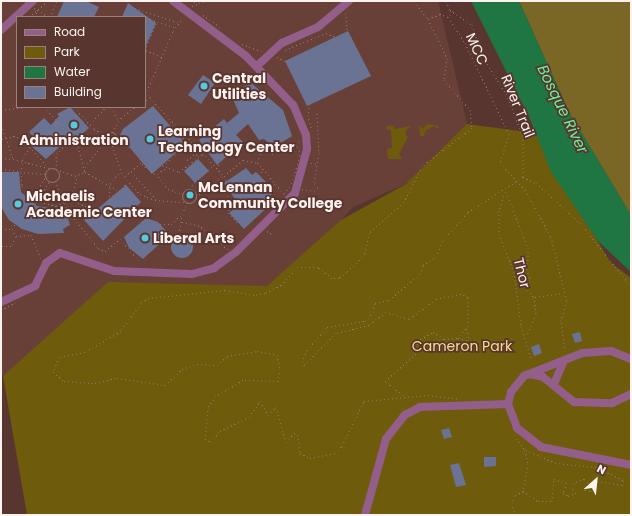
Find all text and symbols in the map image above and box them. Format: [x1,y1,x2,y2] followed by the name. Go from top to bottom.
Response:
[16,16,146,108] legend
[54,23,85,40] text: Road
[462,30,492,68] street label: MCC
[54,43,80,60] text: Park
[534,62,592,156] water label: Bosque River
[54,63,90,80] text: Water
[212,70,266,102] place label: Central Utilities
[498,72,538,140] street label: River Trail
[199,81,209,91] marker: Central Utilities
[54,83,102,100] text: Building
[69,120,79,130] marker: Administration
[158,123,295,156] place label: Learning Technology Center
[19,132,129,148] place label: Administration
[145,134,155,144] marker: Learning Technology Center
[198,179,342,212] place label: McLennan Community College
[26,188,152,220] place label: Michaelis Academic Center
[185,190,195,200] marker: McLennan Community College
[13,199,23,209] marker: Michaelis Academic Center
[153,230,234,246] place label: Liberal Arts
[140,233,150,243] marker: Liberal Arts
[510,256,534,290] street label: Thor
[412,338,512,354] park label: Cameron Park
[576,460,616,500] north arrow
[594,460,609,478] text: N

